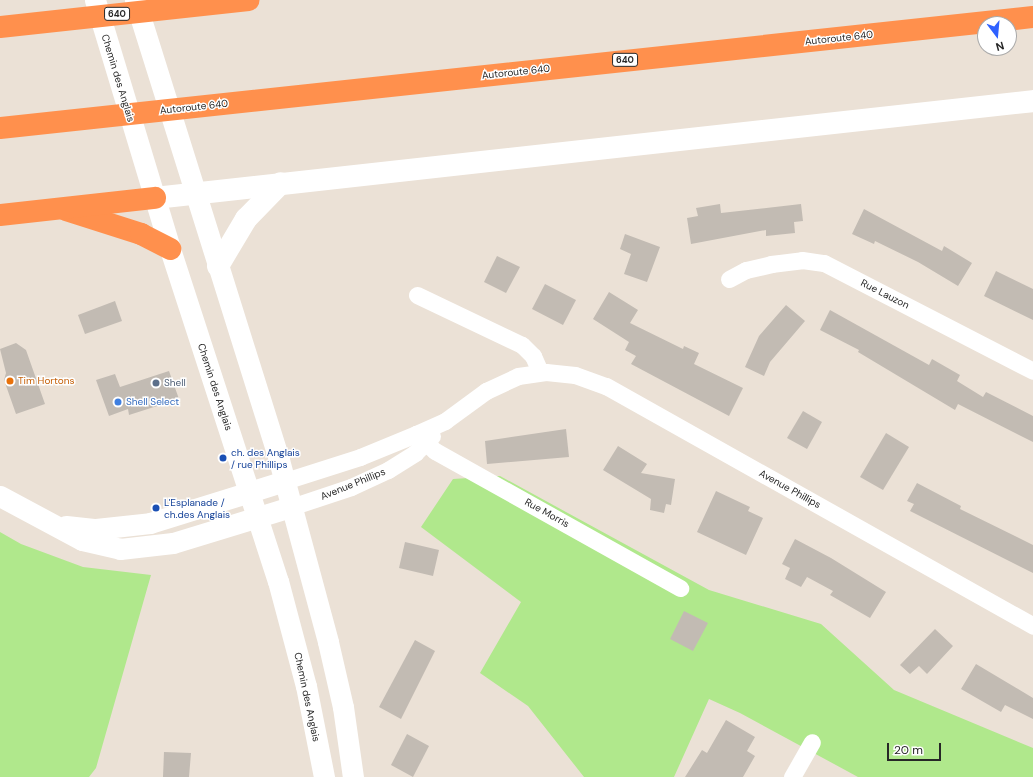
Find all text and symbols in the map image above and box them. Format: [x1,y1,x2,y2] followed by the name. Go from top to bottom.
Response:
[104,7,130,21] road number: 640
[977,16,1017,56] north arrow
[804,28,874,48] street label: Autoroute 640
[99,33,137,123] street label: Chemin des Anglais
[994,39,1006,54] text: N
[612,53,638,67] road number: 640
[481,62,551,82] street label: Autoroute 640
[159,97,229,117] street label: Autoroute 640
[859,277,911,311] street label: Rue Lauzon
[195,342,235,432] street label: Chemin des Anglais
[18,375,74,387] place label: Tim Hortons
[5,376,15,386] marker: Tim Hortons
[164,377,186,389] place label: Shell
[151,378,161,388] marker: Shell
[126,396,179,408] place label: Shell Select
[113,397,123,407] marker: Shell Select
[231,446,300,470] place label: ch. des Anglais / rue Phillips
[218,453,228,463] marker: ch. des Anglais / rue Phillips
[319,466,387,502] street label: Avenue Phillips
[757,467,823,511] street label: Avenue Phillips
[164,496,230,520] place label: L'Esplanade / ch.des Anglais
[523,496,571,530] street label: Rue Morris
[151,503,161,513] marker: L'Esplanade / ch.des Anglais
[292,651,322,743] street label: Chemin des Anglais
[889,735,943,761] scale bar
[894,742,923,758] text: 20 m

